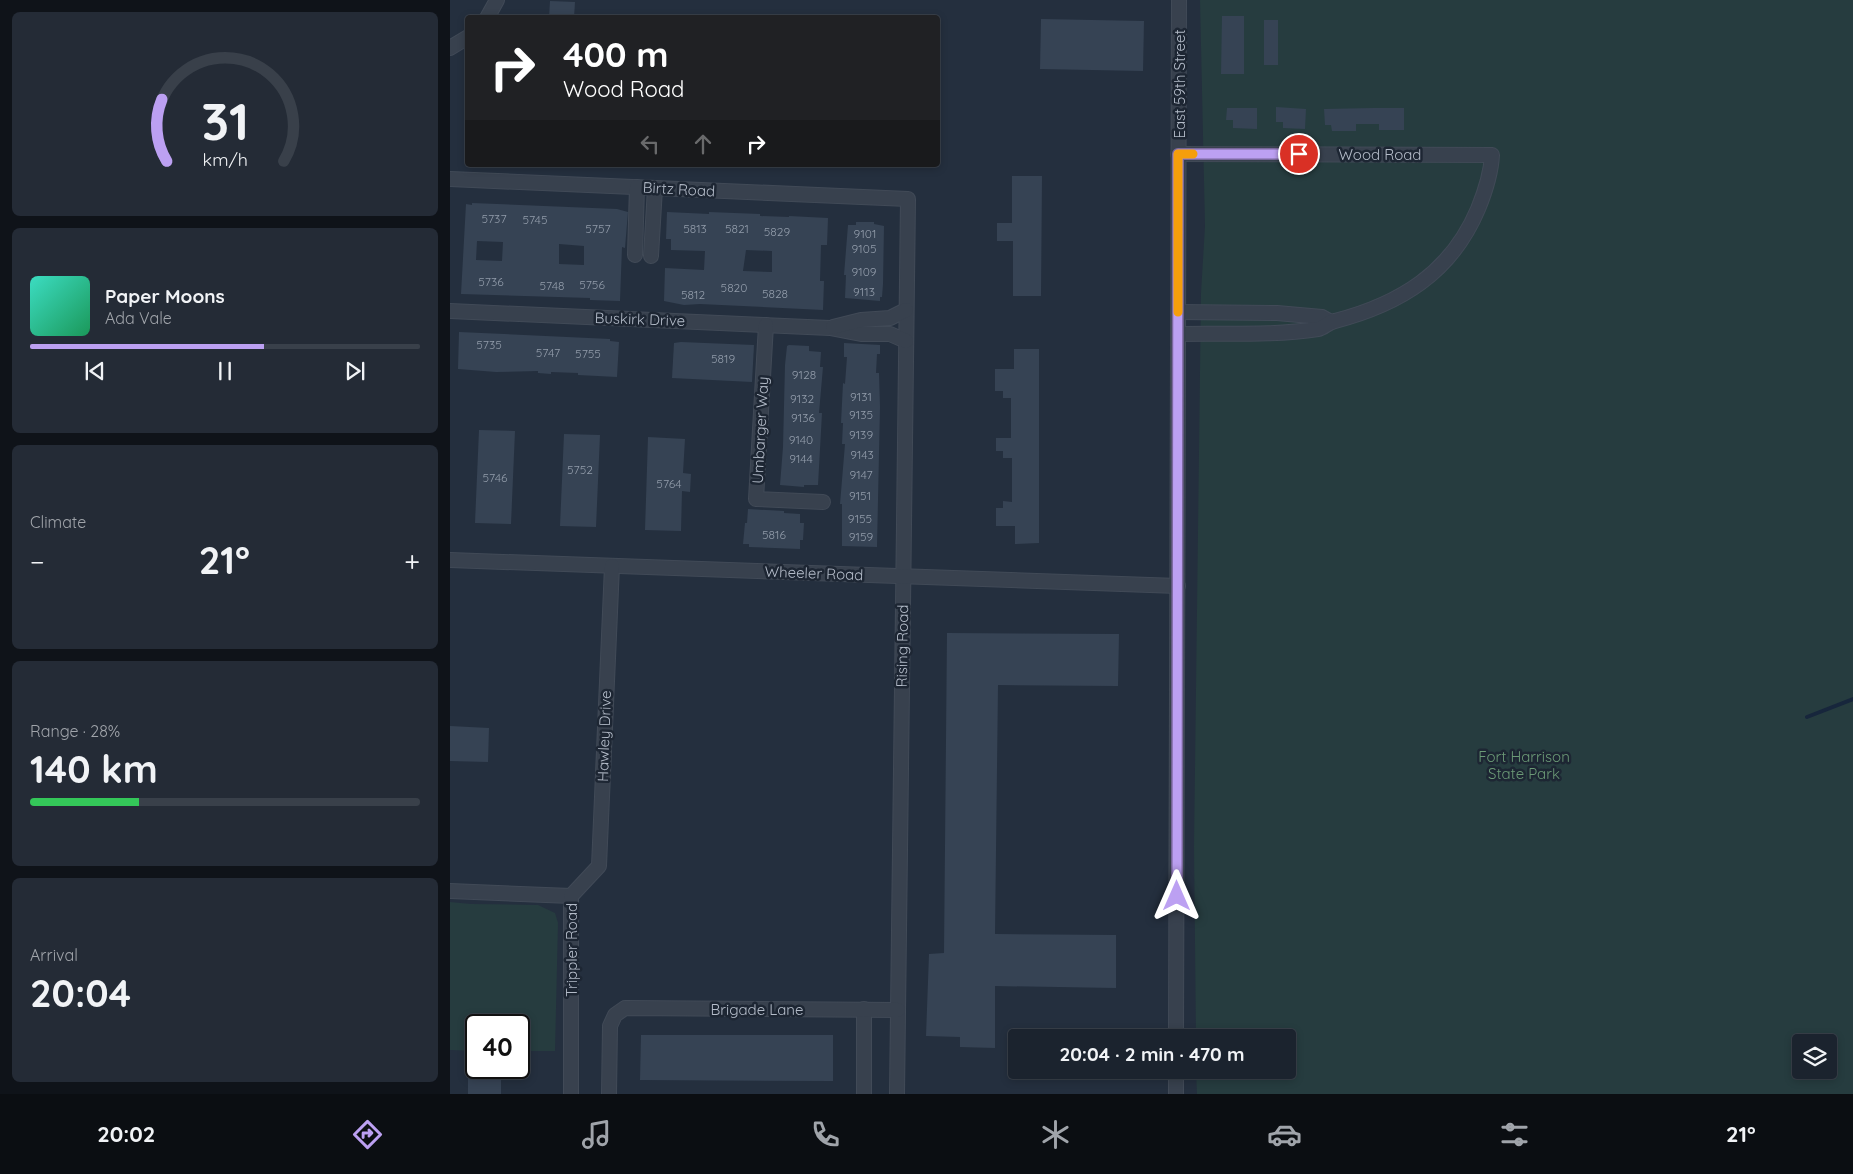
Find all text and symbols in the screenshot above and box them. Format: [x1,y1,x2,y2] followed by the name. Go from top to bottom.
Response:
[1170,29,1189,139] street label: East 59th Street
[563,32,669,76] text: 400 m
[480,35,545,100] icon: right
[563,75,684,103] text: Wood Road
[201,88,249,153] text: 31
[636,130,664,158] icon: left
[689,130,717,158] icon: ahead
[742,130,770,158] icon: right
[1278,133,1320,175] pin
[1285,140,1313,168] icon: arrive
[1339,145,1421,164] street label: Wood Road
[202,148,248,170] text: km/h
[642,178,716,200] street label: Birtz Road
[481,211,507,226] house number: 5737
[522,212,548,227] house number: 5745
[585,221,611,236] house number: 5757
[683,221,707,236] house number: 5813
[725,221,749,236] house number: 5821
[764,224,790,239] house number: 5829
[854,226,876,241] house number: 9101
[852,241,876,256] house number: 9105
[851,264,877,279] house number: 9109
[478,274,504,289] house number: 5736
[579,277,605,292] house number: 5756
[539,278,565,293] house number: 5748
[721,280,747,295] house number: 5820
[105,284,225,308] text: Paper Moons
[853,284,875,299] house number: 9113
[762,286,788,301] house number: 5828
[681,287,705,302] house number: 5812
[105,308,172,328] text: Ada Vale
[594,308,686,330] street label: Buskirk Drive
[476,337,502,352] house number: 5735
[536,345,560,360] house number: 5747
[575,346,601,361] house number: 5755
[711,351,735,366] house number: 5819
[81,357,109,385] icon: previous
[211,357,239,385] icon: pause
[341,357,369,385] icon: next
[792,367,816,382] house number: 9128
[748,376,772,484] street label: Umbarger Way
[850,389,872,404] house number: 9131
[790,391,814,406] house number: 9132
[849,407,873,422] house number: 9135
[791,410,816,425] house number: 9136
[849,427,873,442] house number: 9139
[789,432,813,447] house number: 9140
[850,447,874,462] house number: 9143
[789,451,813,466] house number: 9144
[567,462,593,477] house number: 5752
[849,467,873,482] house number: 9147
[483,470,508,485] house number: 5746
[656,476,682,491] house number: 5764
[849,488,871,503] house number: 9151
[848,511,872,526] house number: 9155
[30,512,86,532] text: Climate
[762,527,786,542] house number: 5816
[849,529,874,544] house number: 9159
[199,536,250,584] text: 21°
[30,544,45,579] text: −
[404,544,420,579] text: +
[764,562,864,584] street label: Wheeler Road
[892,604,912,688] street label: Rising Road
[593,690,615,782] street label: Hawley Drive
[30,721,120,741] text: Range · 28%
[30,745,158,793] text: 140 km
[1478,747,1570,783] park label: Fort Harrison State Park
[1150,869,1202,921] position arrow
[562,903,581,997] street label: Trippler Road
[30,945,78,965] text: Arrival
[30,969,131,1017] text: 20:04
[710,1000,804,1019] street label: Brigade Lane
[465,1014,530,1079] speed limit sign: 40
[1792,1034,1837,1079] map controls
[1792,1034,1837,1079] button: layers
[1059,1042,1245,1066] text: 20:04 · 2 min · 470 m
[350,1117,385,1152] icon: directions
[579,1117,614,1152] icon: music
[808,1117,843,1152] icon: phone
[1038,1117,1073,1152] icon: climate
[1267,1117,1302,1152] icon: car
[1497,1117,1532,1152] icon: filters
[97,1120,155,1148] text: 20:02
[1726,1120,1756,1148] text: 21°

